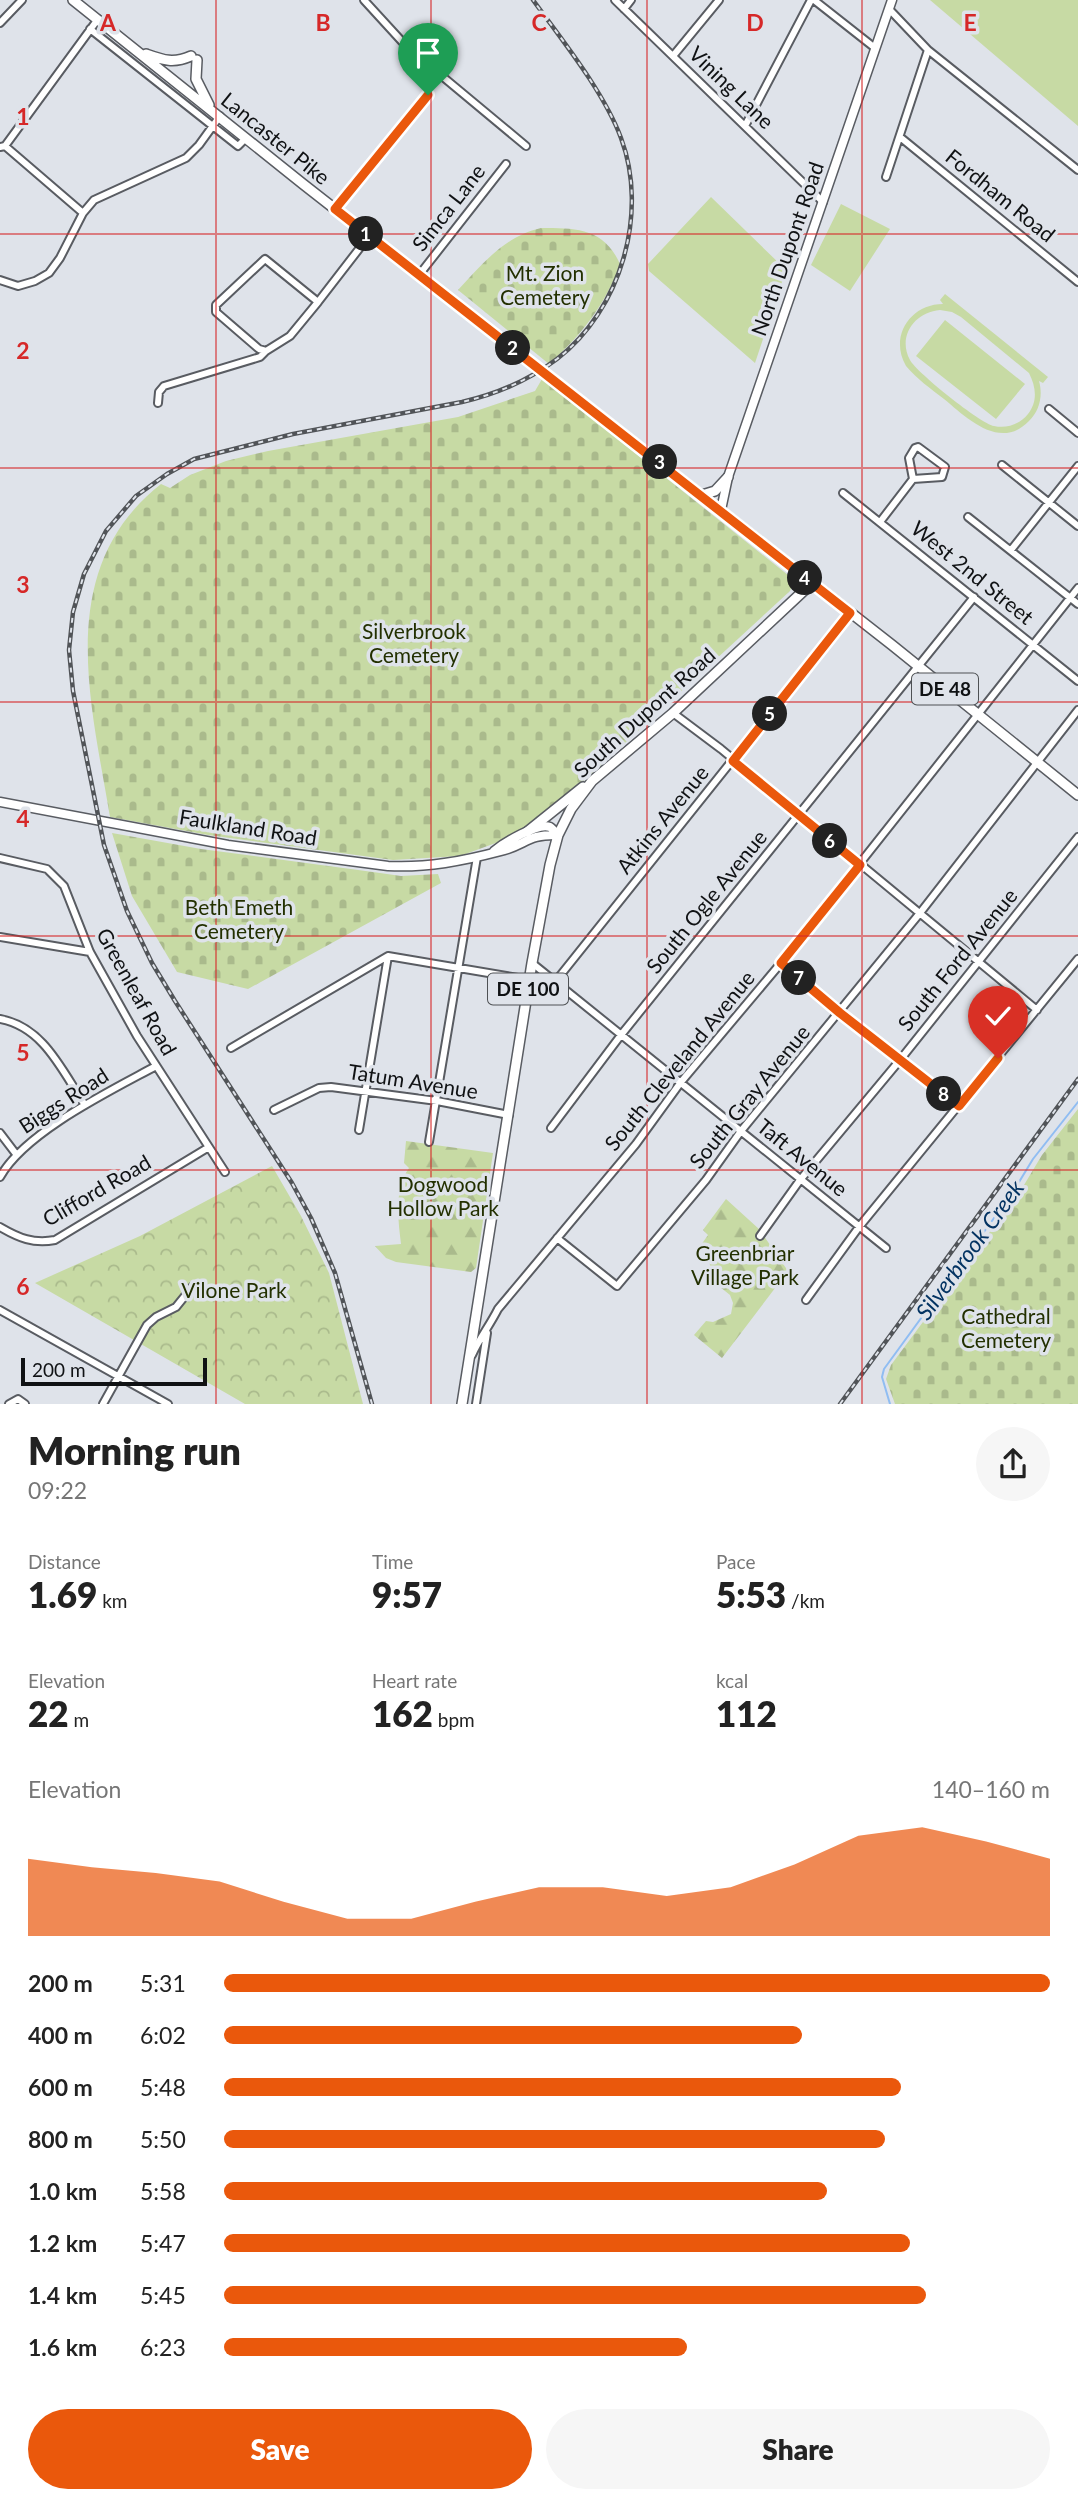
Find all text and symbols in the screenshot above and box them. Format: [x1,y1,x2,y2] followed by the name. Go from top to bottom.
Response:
[99,8,117,36] text: A
[315,8,331,36] text: B
[531,8,547,36] text: C
[746,8,764,36] text: D
[963,8,977,36] text: E
[398,23,458,95] pin
[409,34,447,72] icon: arrive
[684,40,780,133] street label: Vining Lane
[217,86,335,189] street label: Lancaster Pike
[16,102,30,130] text: 1
[941,143,1061,246] street label: Fordham Road
[745,158,828,339] street label: North Dupont Road
[406,159,490,256] street label: Simca Lane
[348,216,384,252] pin: 1
[360,222,371,245] text: 1
[500,260,590,309] park label: Mt. Zion Cemetery
[496,330,530,366] pin: 2
[16,336,30,364] text: 2
[507,336,518,359] text: 2
[642,444,678,480] pin: 3
[654,450,665,473] text: 3
[907,515,1039,629] street label: West 2nd Street
[788,560,822,596] pin: 4
[799,566,810,589] text: 4
[16,570,30,598] text: 3
[362,618,466,667] park label: Silverbrook Cemetery
[568,642,720,782] street label: South Dupont Road
[912,674,978,704] road number: DE 48
[752,696,788,732] pin: 5
[764,702,775,725] text: 5
[611,760,713,878] street label: Atkins Avenue
[178,803,319,850] street label: Faulkland Road
[16,804,30,832] text: 4
[640,824,771,978] street label: South Ogle Avenue
[812,824,848,858] pin: 6
[824,829,835,852] text: 6
[892,883,1022,1035] street label: South Ford Avenue
[185,894,293,943] park label: Beth Emeth Cemetery
[92,923,183,1059] street label: Greenleaf Road
[782,960,816,996] pin: 7
[599,965,759,1155] street label: South Cleveland Avenue
[793,966,804,989] text: 7
[488,973,568,1004] road number: DE 100
[968,986,1028,1058] pin
[979,997,1017,1035] icon: check
[683,1019,814,1173] street label: South Gray Avenue
[16,1038,30,1066] text: 5
[347,1058,480,1103] street label: Tatum Avenue
[14,1062,112,1138] street label: Biggs Road
[926,1076,962,1112] pin: 8
[938,1082,949,1105] text: 8
[753,1113,853,1201] street label: Taft Avenue
[38,1149,155,1231] street label: Clifford Road
[387,1171,499,1220] park label: Dogwood Hollow Park
[909,1173,1030,1325] water label: Silverbrook Creek
[691,1240,799,1289] park label: Greenbriar Village Park
[16,1272,30,1300] text: 6
[181,1277,287,1302] park label: Vilone Park
[961,1303,1051,1352] park label: Cathedral Cemetery
[21,1355,206,1387] scale bar
[32,1358,86,1381] text: 200 m
[28,1427,241,1473] text: Morning run
[976,1427,1050,1501] button: share
[28,1476,87,1504] text: 09:22
[28,1550,101,1573] text: Distance
[372,1550,413,1573] text: Time
[716,1550,755,1573] text: Pace
[28,1573,97,1615] text: 1.69
[372,1573,442,1615] text: 9:57
[716,1573,786,1615] text: 5:53
[97,1589,127,1612] text: km
[786,1589,825,1612] text: /km
[28,1669,105,1692] text: Elevation
[372,1669,457,1692] text: Heart rate
[716,1669,748,1692] text: kcal
[28,1692,69,1734] text: 22
[372,1692,433,1734] text: 162
[716,1692,777,1734] text: 112
[69,1708,89,1731] text: m
[433,1708,475,1731] text: bpm
[28,1775,121,1803] text: Elevation
[932,1775,1050,1803] text: 140–160 m
[28,1969,93,1997] text: 200 m
[140,1969,186,1997] text: 5:31
[28,2021,93,2049] text: 400 m
[140,2021,186,2049] text: 6:02
[28,2073,93,2101] text: 600 m
[140,2073,186,2101] text: 5:48
[28,2125,93,2153] text: 800 m
[140,2125,186,2153] text: 5:50
[28,2177,97,2205] text: 1.0 km
[140,2177,186,2205] text: 5:58
[28,2229,97,2257] text: 1.2 km
[140,2229,186,2257] text: 5:47
[28,2281,97,2309] text: 1.4 km
[140,2281,186,2309] text: 5:45
[28,2333,97,2361] text: 1.6 km
[140,2333,186,2361] text: 6:23
[28,2409,532,2489] button: Save
[546,2409,1050,2489] button: Share

